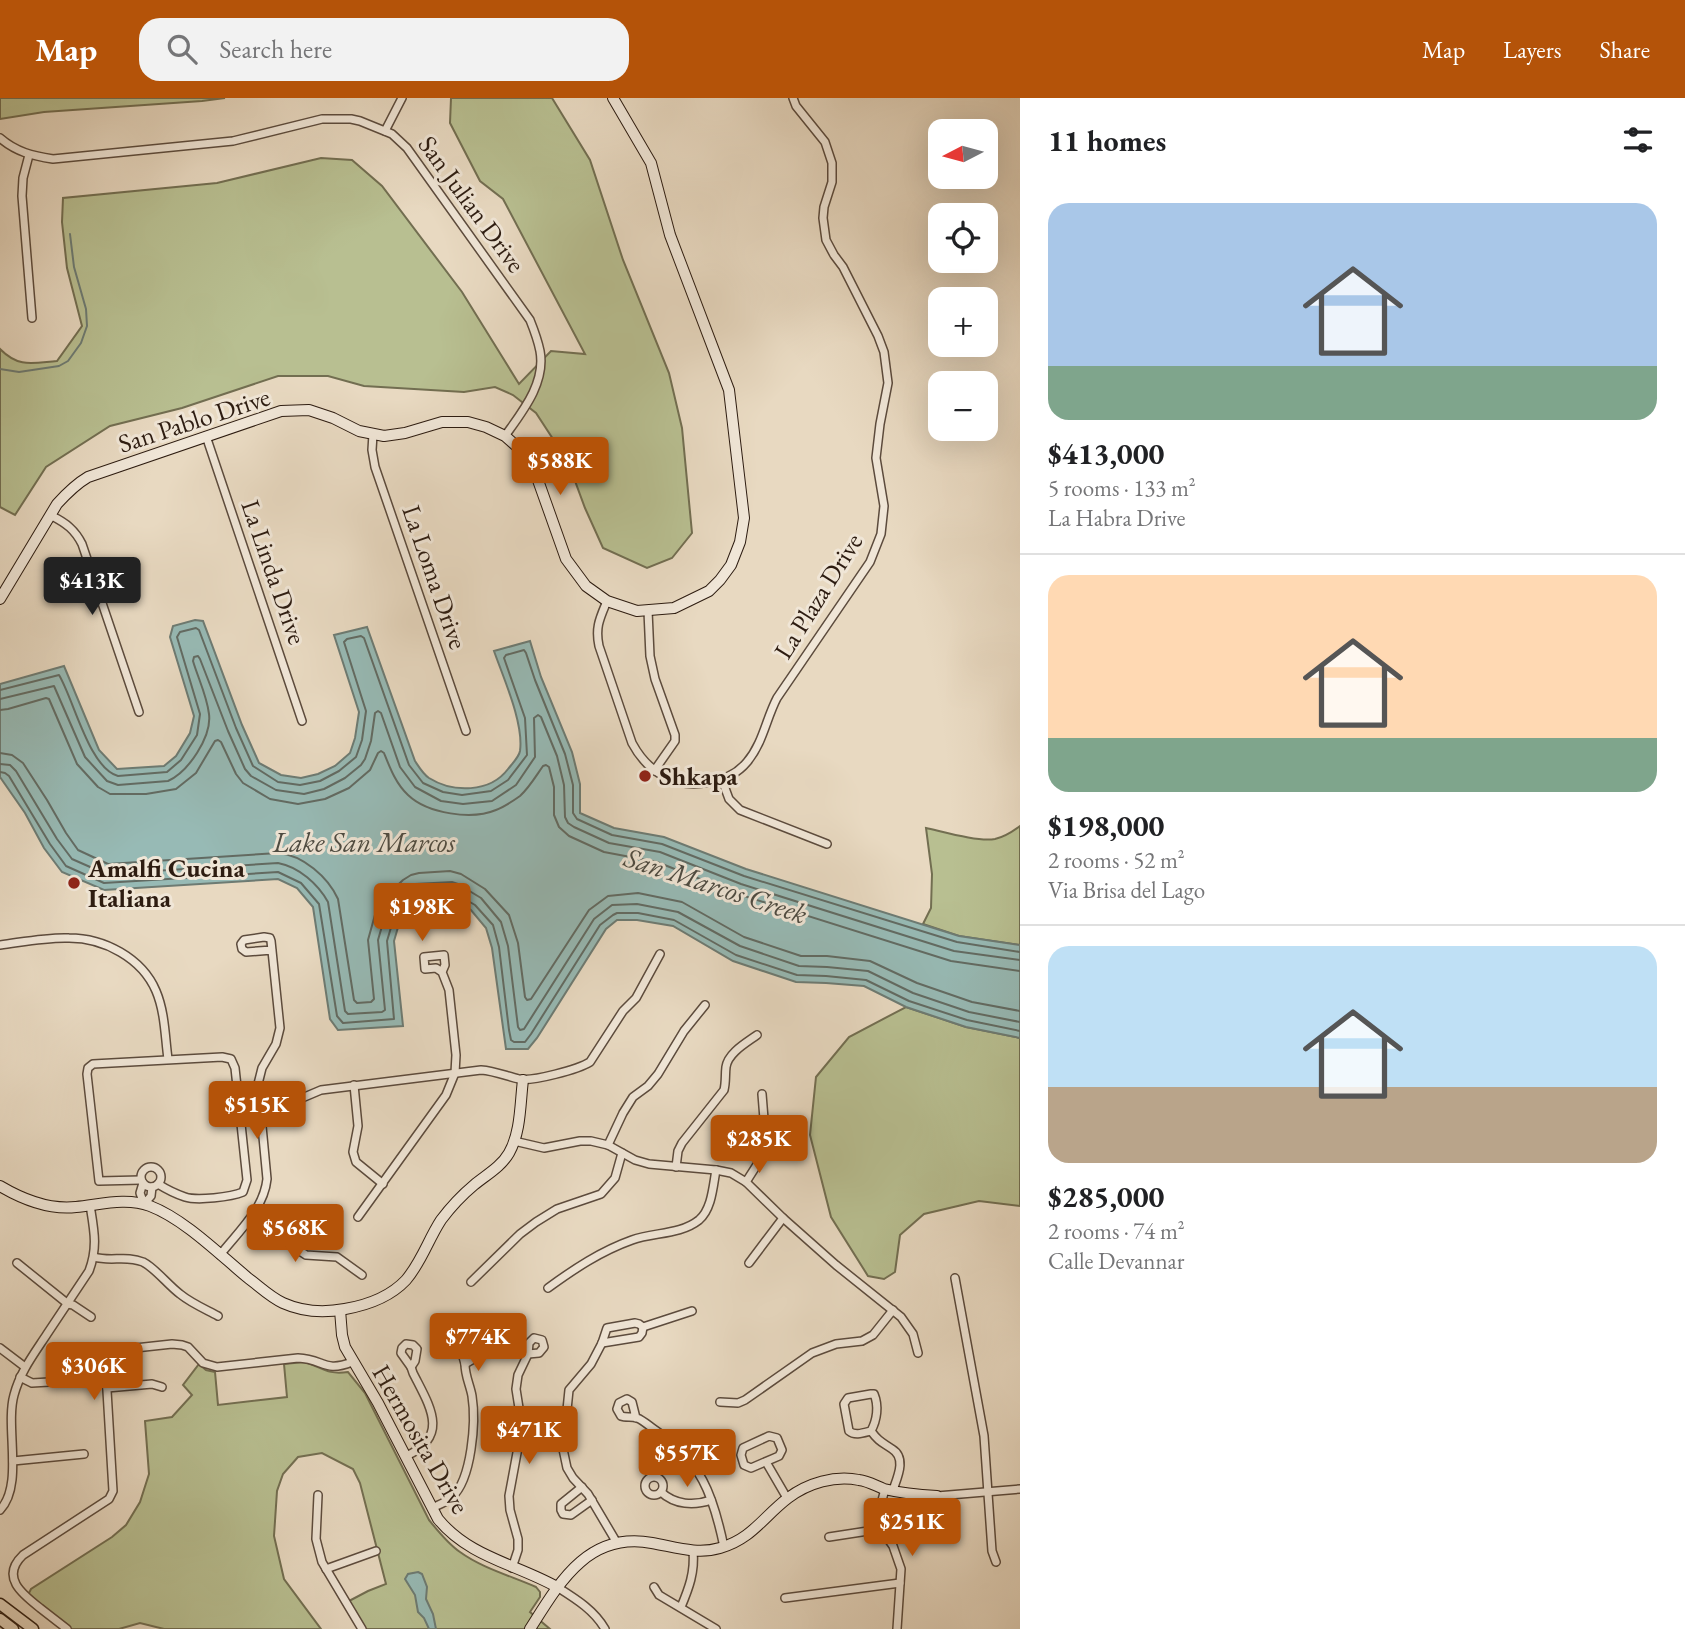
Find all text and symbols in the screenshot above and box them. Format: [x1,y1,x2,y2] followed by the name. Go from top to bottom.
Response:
[139,18,629,81] search box
[35,28,97,71] text: Map
[163,30,201,68] icon: search
[219,32,332,66] text: Search here
[1422,34,1465,65] text: Map
[1503,34,1562,65] text: Layers
[1600,34,1650,65] text: Share
[928,119,998,189] north arrow
[928,119,998,441] map controls
[1048,121,1166,160] text: 11 homes
[1619,121,1657,159] icon: filters
[411,129,533,279] street label: San Julian Drive
[928,203,998,273] button: locate
[1290,248,1416,374] icon: home
[928,287,998,357] button: +
[928,371,998,441] button: −
[114,379,274,461] street label: San Pablo Drive
[1048,434,1164,473] text: $413,000
[511,438,609,497] pin: $588K
[528,445,592,475] text: $588K
[1048,473,1196,503] text: 5 rooms · 133 m²
[233,495,315,649] street label: La Linda Drive
[394,500,476,654] street label: La Loma Drive
[1048,503,1185,533] text: La Habra Drive
[766,527,870,665] street label: La Plaza Drive
[43,558,141,617] pin: $413K
[60,565,124,595] text: $413K
[1290,620,1416,746] icon: home
[659,759,738,793] place label: Shkapa
[637,768,653,784] marker: Shkapa
[1048,806,1164,845] text: $198,000
[272,824,455,860] water label: Lake San Marcos
[619,838,812,932] water label: San Marcos Creek
[1048,845,1185,875] text: 2 rooms · 52 m²
[87,851,246,915] place label: Amalfi Cucina Italiana
[66,875,82,891] marker: Amalfi Cucina Italiana
[1048,875,1205,905] text: Via Brisa del Lago
[373,884,471,943] pin: $198K
[390,891,454,921] text: $198K
[1290,991,1416,1117] icon: home
[208,1082,306,1141] pin: $515K
[225,1089,289,1119] text: $515K
[710,1116,808,1175] pin: $285K
[727,1123,791,1153] text: $285K
[1048,1177,1164,1216] text: $285,000
[246,1204,344,1264] pin: $568K
[263,1212,327,1242] text: $568K
[1048,1216,1185,1246] text: 2 rooms · 74 m²
[1048,1246,1184,1276] text: Calle Devannar
[429,1314,527,1373] pin: $774K
[446,1321,510,1351] text: $774K
[45,1342,143,1402] pin: $306K
[62,1350,126,1380] text: $306K
[365,1358,477,1520] street label: Hermosita Drive
[480,1406,578,1466] pin: $471K
[497,1414,561,1444] text: $471K
[638,1430,736,1489] pin: $557K
[655,1437,719,1467] text: $557K
[863,1498,961,1558] pin: $251K
[880,1506,944,1536] text: $251K

